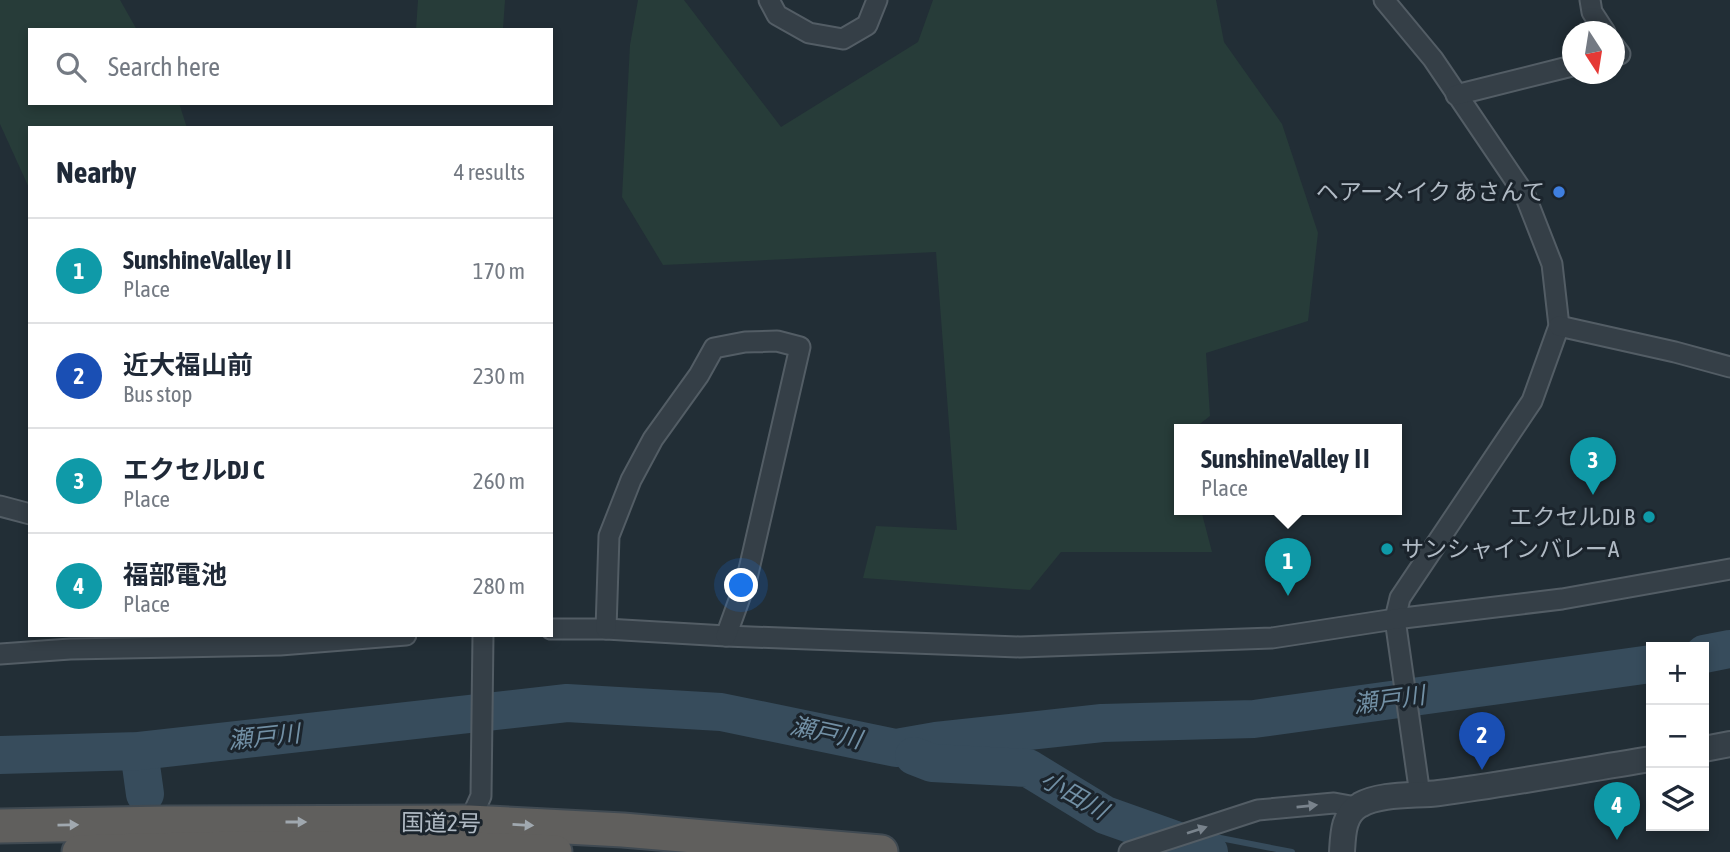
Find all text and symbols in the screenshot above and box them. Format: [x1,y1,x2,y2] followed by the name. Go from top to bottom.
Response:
[1562,21,1625,84] north arrow
[28,28,553,105] search box
[52,48,90,86] icon: search
[108,52,220,82] text: Search here
[56,155,136,189] text: Nearby
[454,159,525,185] text: 4 results
[1316,179,1545,205] place label: ヘアーメイク あさんて
[1551,184,1567,200] marker: ヘアーメイク あさんて
[123,245,297,275] text: SunshineValleyⅡ
[74,258,84,284] text: 1
[473,258,525,284] text: 170 m
[123,276,170,302] text: Place
[123,350,253,380] text: 近大福山前
[74,363,84,389] text: 2
[473,363,525,389] text: 230 m
[123,381,193,407] text: Bus stop
[1174,424,1402,515] popup
[1570,437,1616,495] pin: 3
[1201,444,1375,474] text: SunshineValleyⅡ
[123,455,264,485] text: エクセルDJ C
[74,468,84,494] text: 3
[473,468,525,494] text: 260 m
[1201,475,1248,501] text: Place
[123,486,170,512] text: Place
[1509,504,1635,530] place label: エクセルDJ B
[1641,509,1657,525] marker: エクセルDJ B
[1401,536,1620,562] place label: サンシャインバレーA
[1265,538,1311,596] pin: 1
[1379,541,1395,557] marker: サンシャインバレーA
[123,560,227,590] text: 福部電池
[724,568,758,602] your location
[74,573,84,599] text: 4
[473,573,525,599] text: 280 m
[123,591,170,617] text: Place
[1646,642,1709,831] map controls
[1646,642,1709,705] button: +
[1351,681,1429,718] water label: 瀬戸川
[1646,705,1709,768] button: −
[788,712,867,754] water label: 瀬戸川
[1459,712,1505,770] pin: 2
[227,719,304,754] water label: 瀬戸川
[1036,765,1115,826] water label: 小田川
[1646,768,1709,831] button: layers
[1594,782,1640,840] pin: 4
[1296,800,1318,811] one-way arrow
[401,809,481,837] street label: 国道2号
[285,816,307,828] one-way arrow
[57,819,79,830] one-way arrow
[512,819,534,830] one-way arrow
[1186,824,1207,835] one-way arrow

